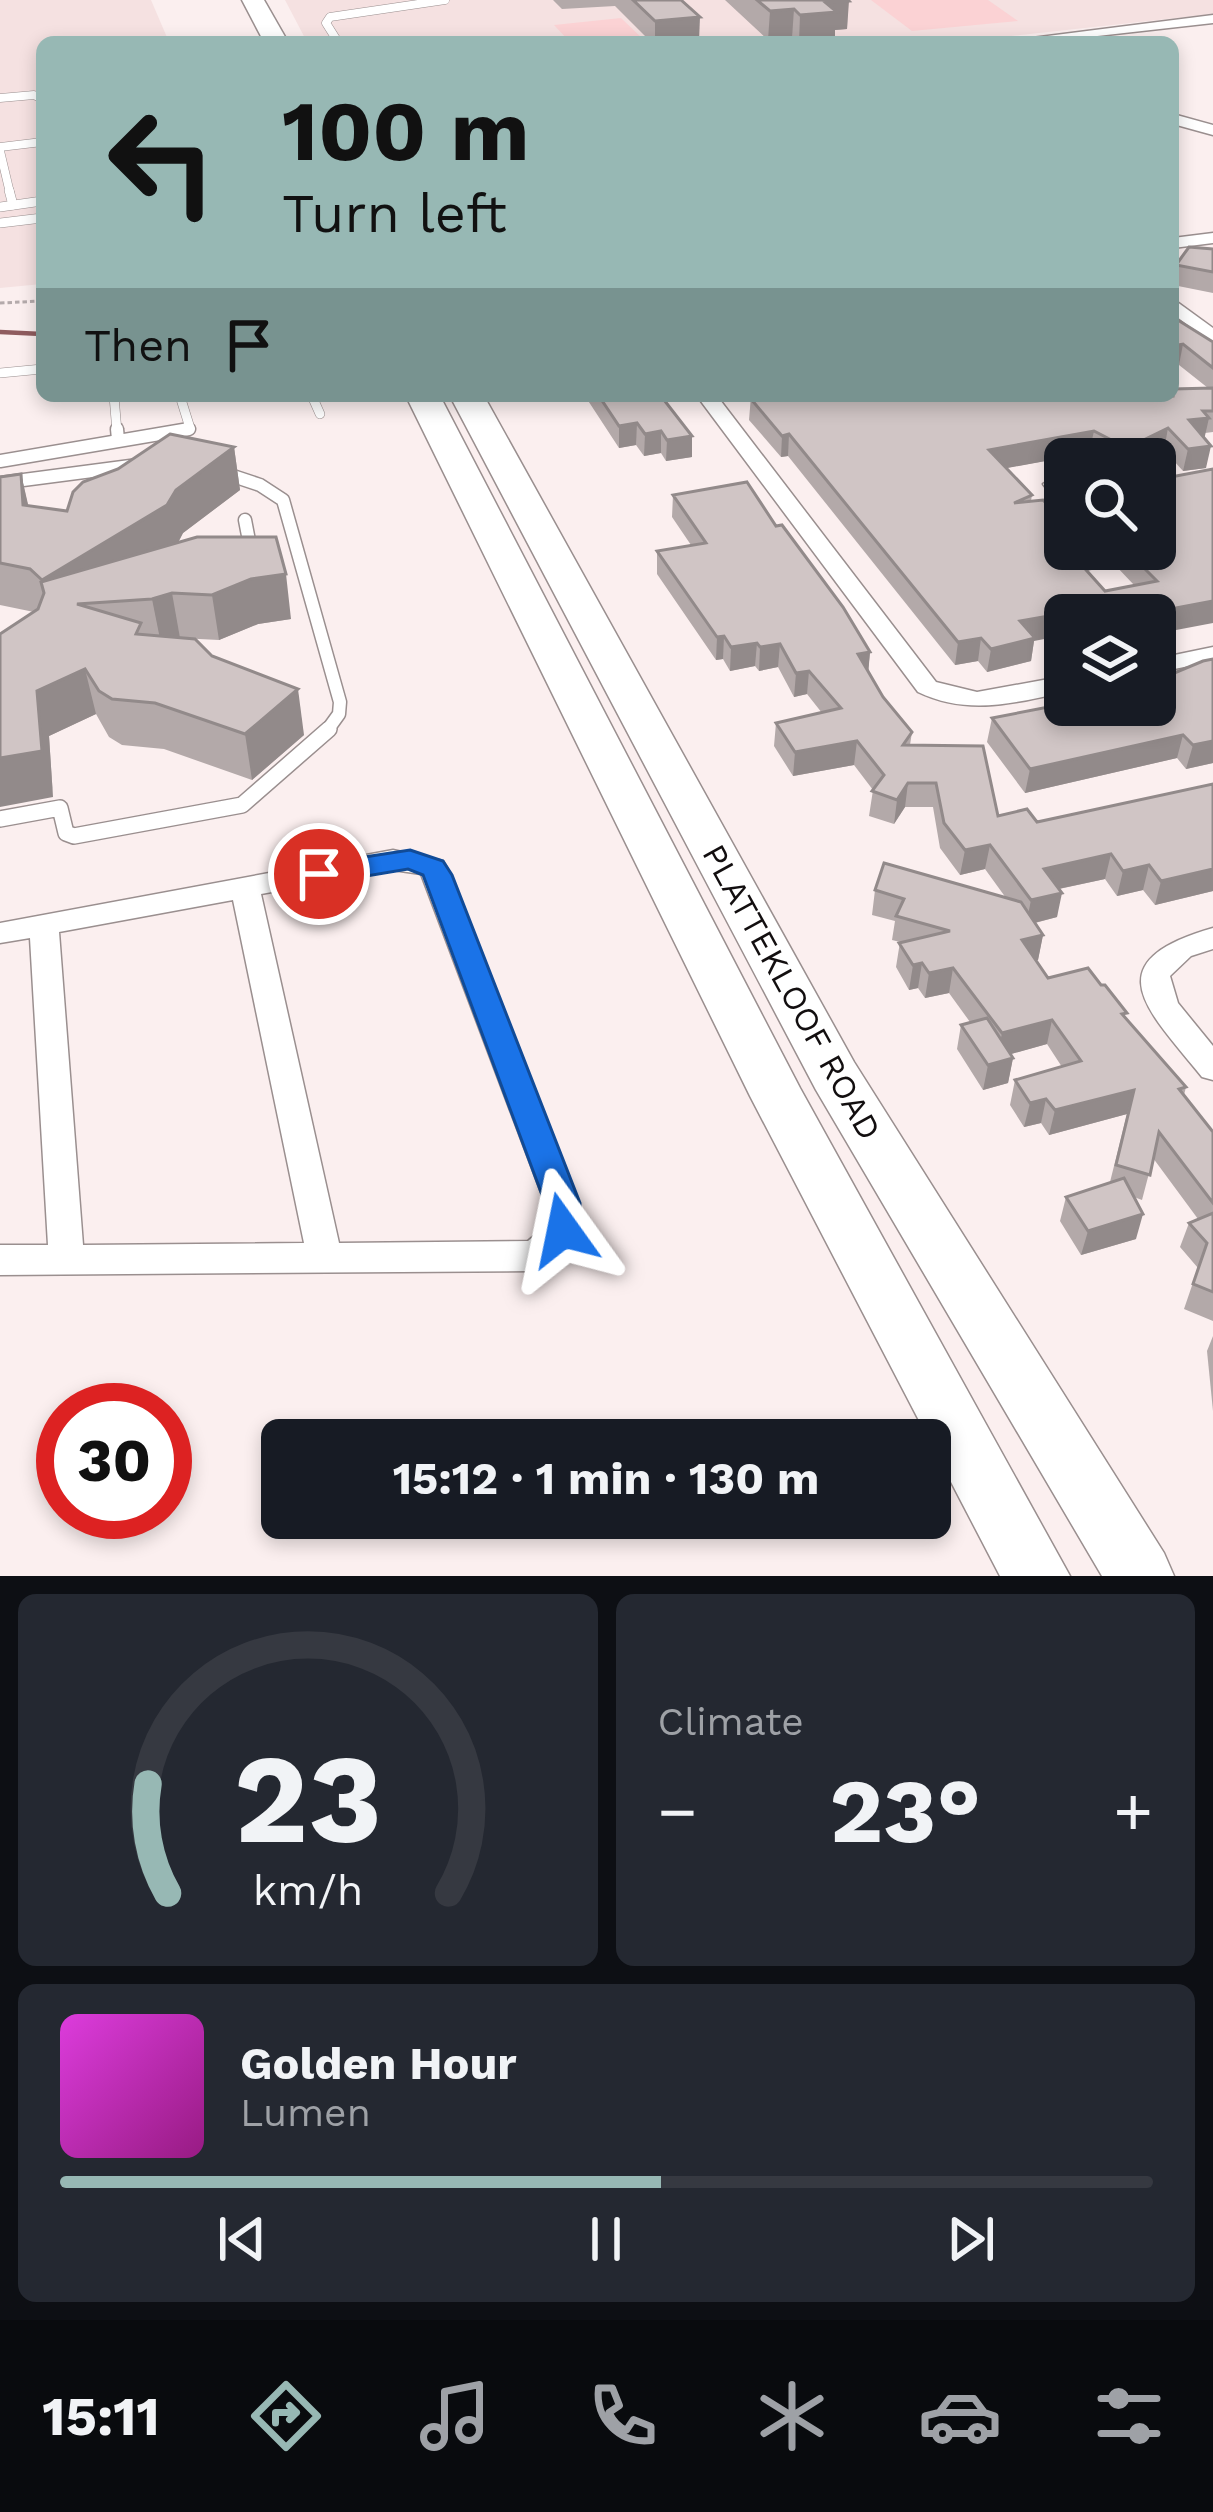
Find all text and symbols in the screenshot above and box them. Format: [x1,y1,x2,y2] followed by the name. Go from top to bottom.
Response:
[282,82,529,180] text: 100 m
[84,84,240,240] icon: left
[282,182,507,245] text: Turn left
[216,312,282,378] icon: arrive
[84,319,192,372] text: Then
[1044,438,1176,726] map controls
[1044,438,1176,570] button: search
[1044,594,1176,726] button: layers
[268,823,370,925] pin
[695,838,889,1146] street label: PLATTEKLOOF ROAD
[286,841,352,907] icon: arrive
[500,1167,626,1293] position arrow
[36,1383,192,1539] speed limit sign: 30
[393,1452,819,1505] text: 15:12 · 1 min · 130 m
[658,1699,804,1744] text: Climate
[234,1726,382,1872] text: 23
[829,1758,981,1864] text: 23°
[658,1773,697,1850] text: −
[1113,1773,1153,1850] text: +
[252,1865,363,1915] text: km/h
[240,2037,517,2090] text: Golden Hour
[240,2090,371,2135] text: Lumen
[209,2206,275,2272] icon: previous
[573,2206,639,2272] icon: pause
[938,2206,1004,2272] icon: next
[244,2374,328,2458] icon: directions
[413,2374,497,2458] icon: music
[581,2374,665,2458] icon: phone
[750,2374,834,2458] icon: climate
[918,2374,1002,2458] icon: car
[1087,2374,1171,2458] icon: filters
[42,2385,160,2448] text: 15:11

